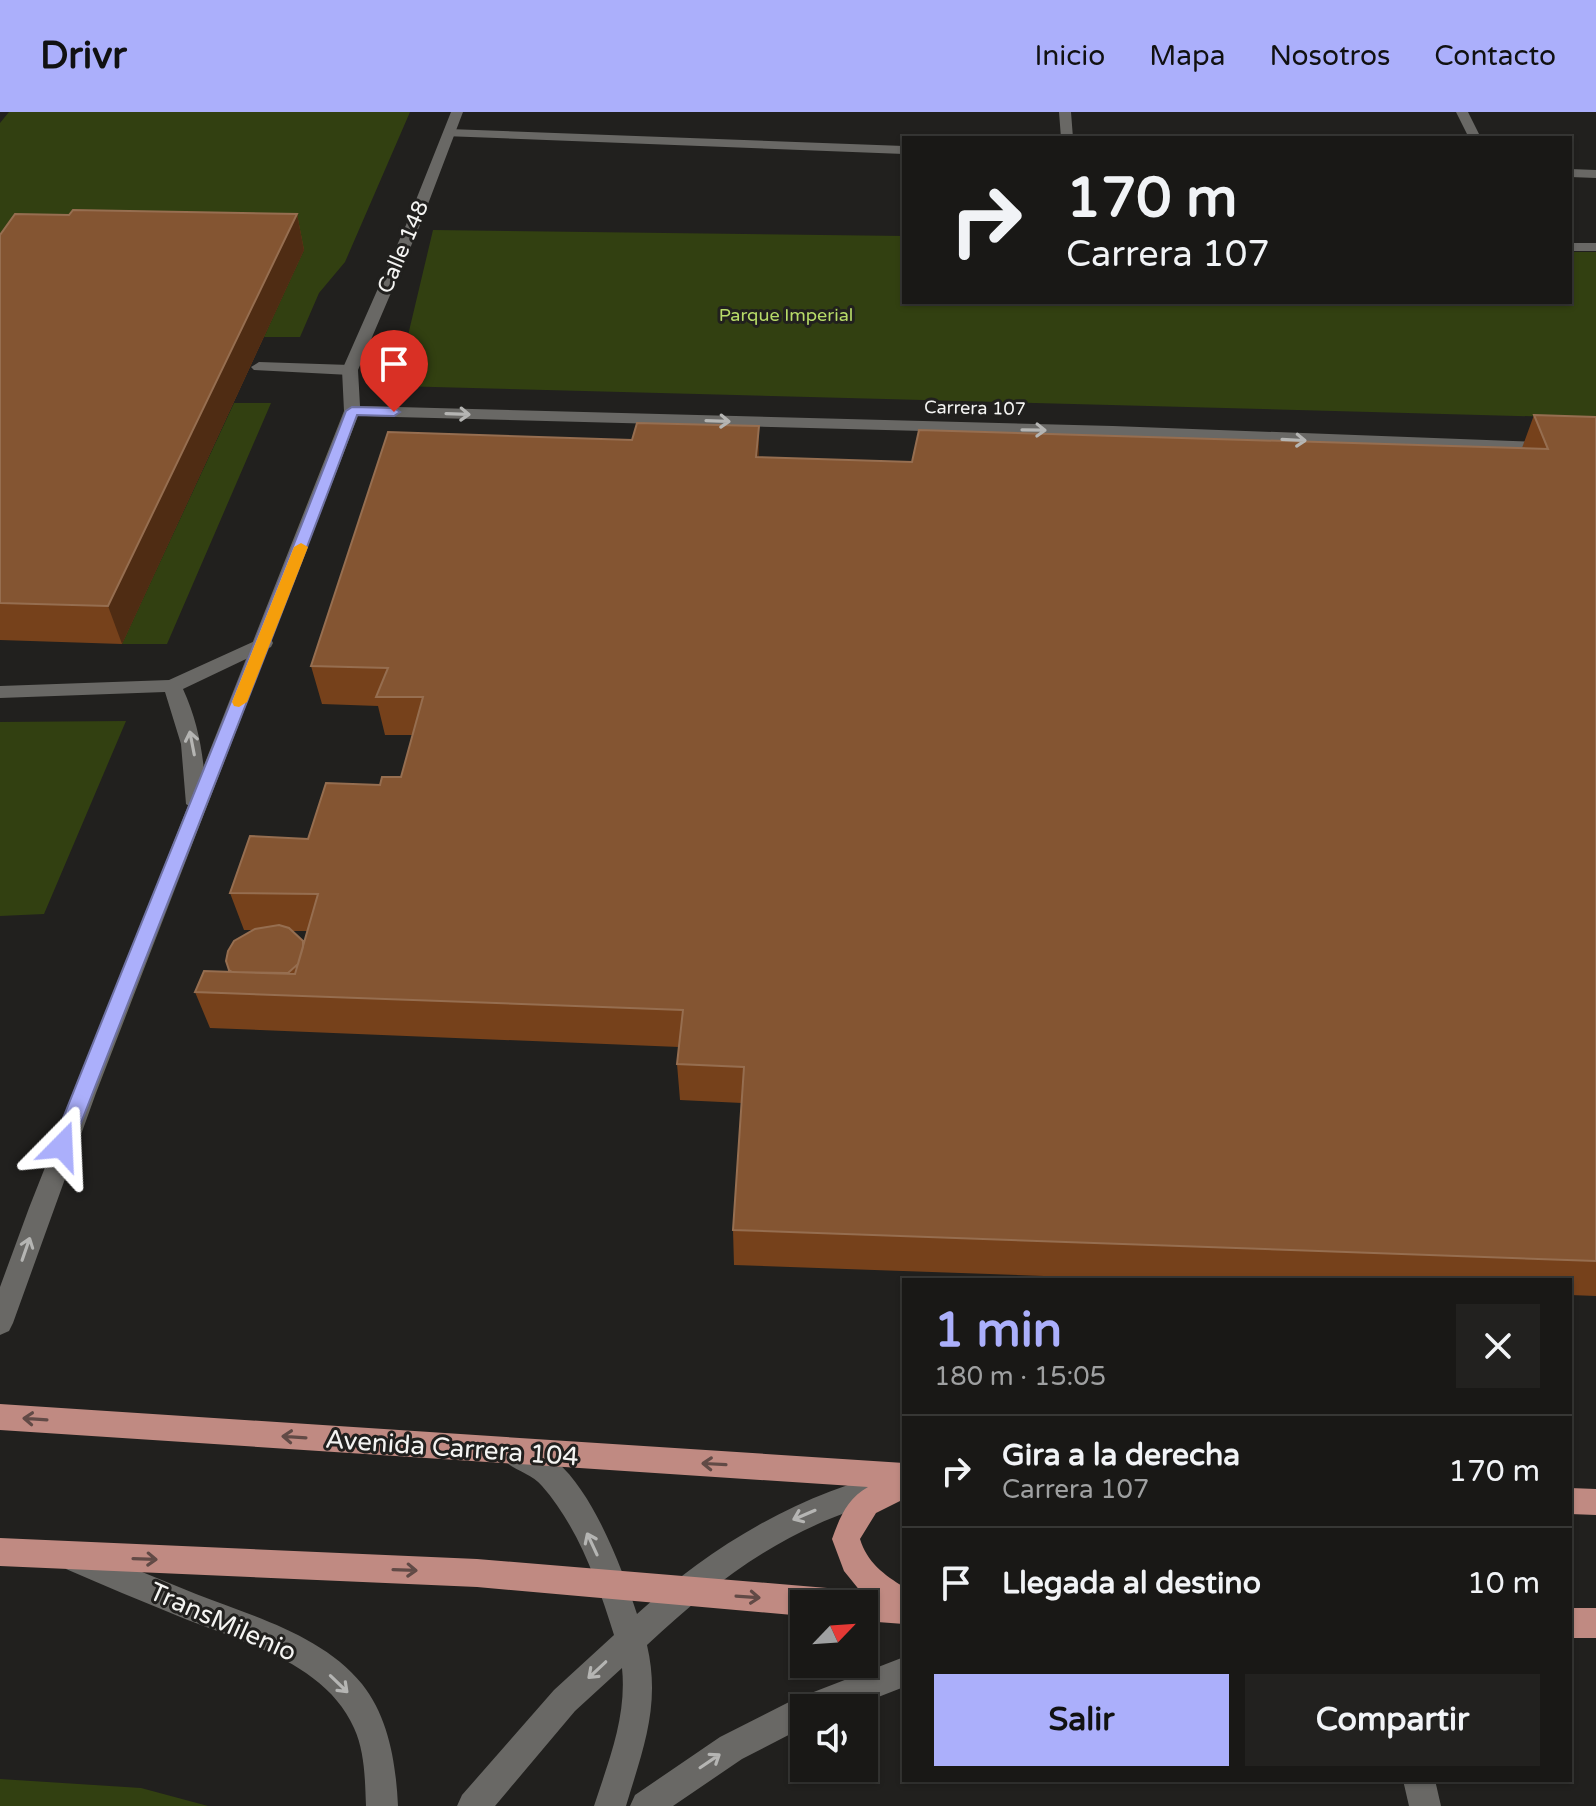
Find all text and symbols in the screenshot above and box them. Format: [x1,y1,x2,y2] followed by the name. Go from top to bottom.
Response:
[40,33,127,79] text: Drivr
[1035,39,1105,73] text: Inicio
[1149,39,1225,73] text: Mapa
[1269,39,1390,73] text: Nosotros
[1434,39,1556,73] text: Contacto
[1066,165,1237,232] text: 170 m
[934,168,1038,272] icon: right
[372,197,434,297] street label: Calle 148
[1066,233,1270,276] text: Carrera 107
[719,304,853,326] park label: Parque Imperial
[360,330,428,412] pin
[372,342,416,386] icon: arrive
[924,396,1026,420] street label: Carrera 107
[444,406,471,421] one-way arrow
[704,414,731,429] one-way arrow
[1020,422,1047,438] one-way arrow
[1280,432,1307,447] one-way arrow
[184,731,199,757] one-way arrow
[20,1104,104,1188] position arrow
[19,1237,34,1262] one-way arrow
[934,1302,1062,1360] text: 1 min
[1456,1304,1540,1388] button: close
[934,1361,1106,1392] text: 180 m · 15:05
[22,1411,49,1426] one-way arrow
[324,1424,580,1472] street label: Avenida Carrera 104
[282,1429,308,1444] one-way arrow
[1002,1437,1240,1474] text: Gira a la derecha
[934,1449,978,1493] icon: right
[1448,1453,1540,1490] text: 170 m
[701,1456,728,1471] one-way arrow
[1002,1474,1149,1505] text: Carrera 107
[792,1509,816,1523] one-way arrow
[583,1532,598,1557] one-way arrow
[131,1552,158,1567] one-way arrow
[934,1561,978,1605] icon: arrive
[391,1563,418,1578] one-way arrow
[1002,1565,1261,1602] text: Llegada al destino
[1467,1565,1540,1602] text: 10 m
[145,1576,301,1668] street label: TransMilenio
[734,1590,761,1605] one-way arrow
[790,1590,878,1678] north arrow
[790,1590,878,1782] map controls
[588,1661,608,1679] one-way arrow
[328,1674,348,1693] one-way arrow
[934,1674,1229,1766] button: Salir
[1245,1674,1540,1766] button: Compartir
[790,1694,878,1782] button: sound
[698,1753,720,1770] one-way arrow

